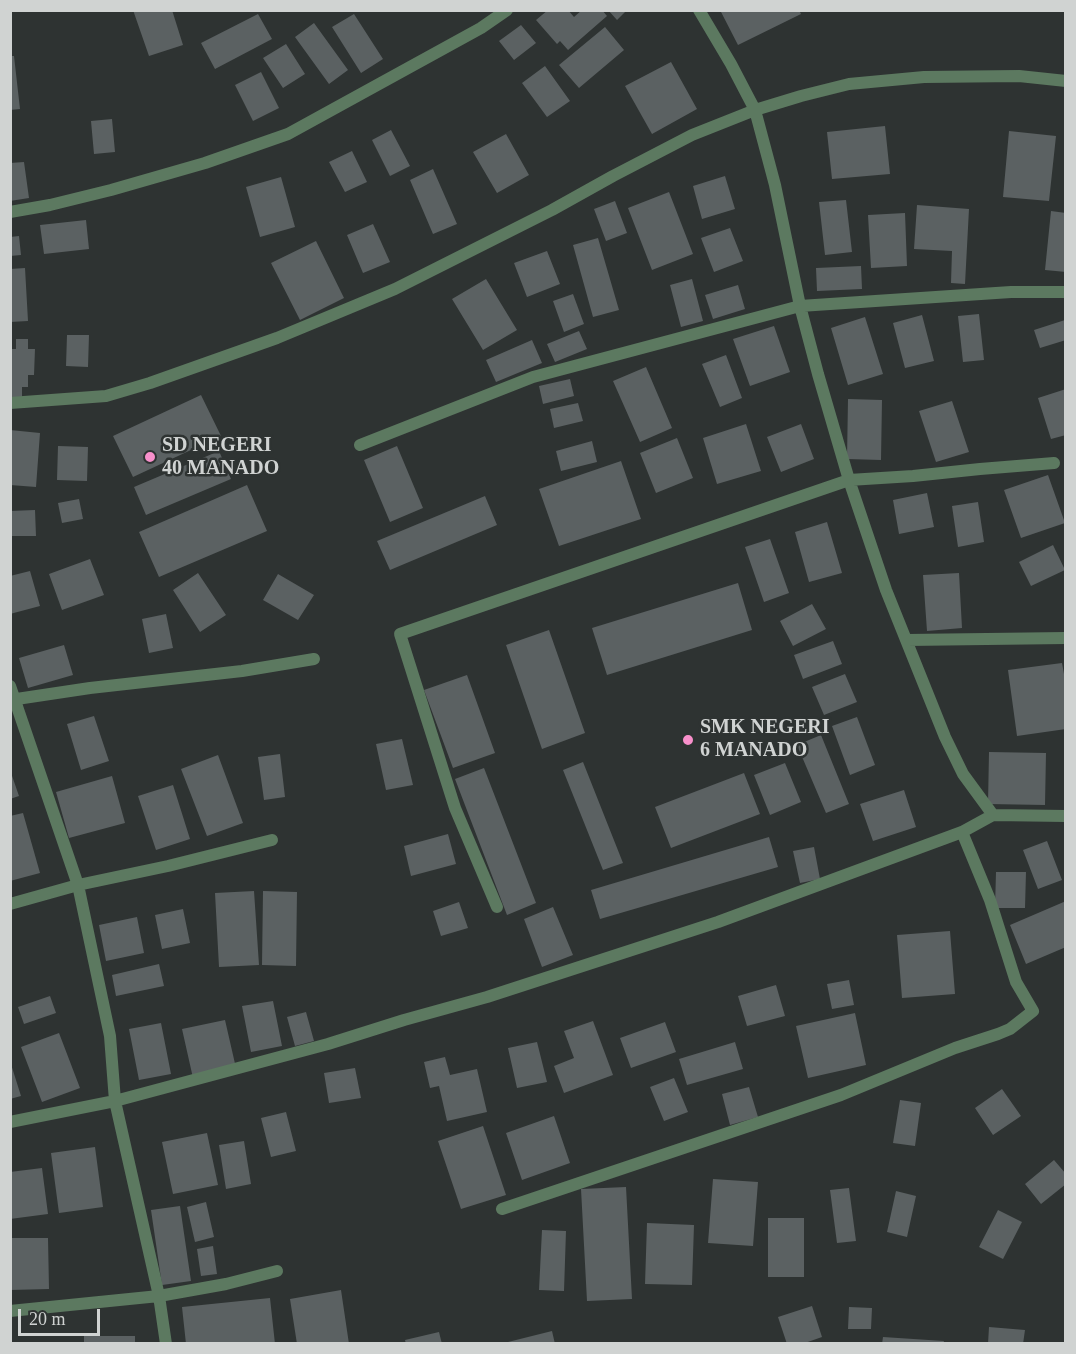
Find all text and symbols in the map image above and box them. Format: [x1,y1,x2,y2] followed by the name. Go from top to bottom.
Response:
[162,434,279,481] place label: SD NEGERI 40 MANADO
[143,450,157,464] marker: SD NEGERI 40 MANADO
[700,716,829,763] place label: SMK NEGERI 6 MANADO
[681,733,695,747] marker: SMK NEGERI 6 MANADO
[21,1297,104,1335] scale bar
[29,1309,66,1329] text: 20 m

